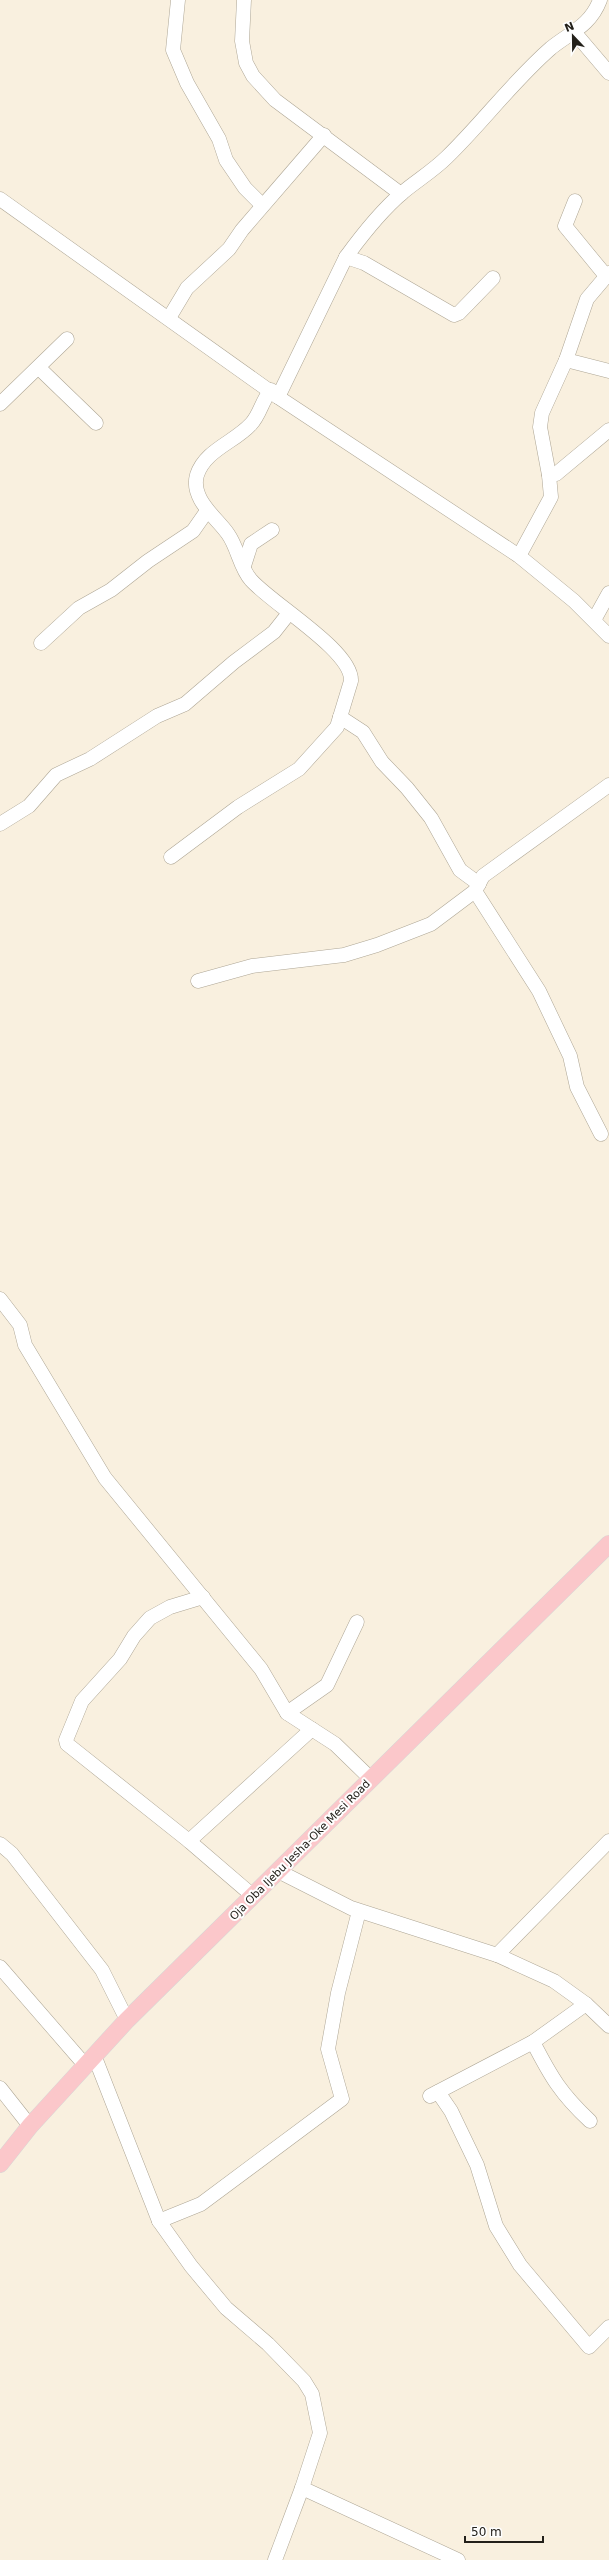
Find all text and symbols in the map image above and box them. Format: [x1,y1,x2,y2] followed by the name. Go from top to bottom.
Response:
[553,16,593,56] north arrow
[563,19,576,35] text: N
[227,1777,373,1923] street label: Oja Oba Ijebu Jesha-Oke Mesi Road
[465,2518,543,2544] scale bar
[471,2525,502,2539] text: 50 m

